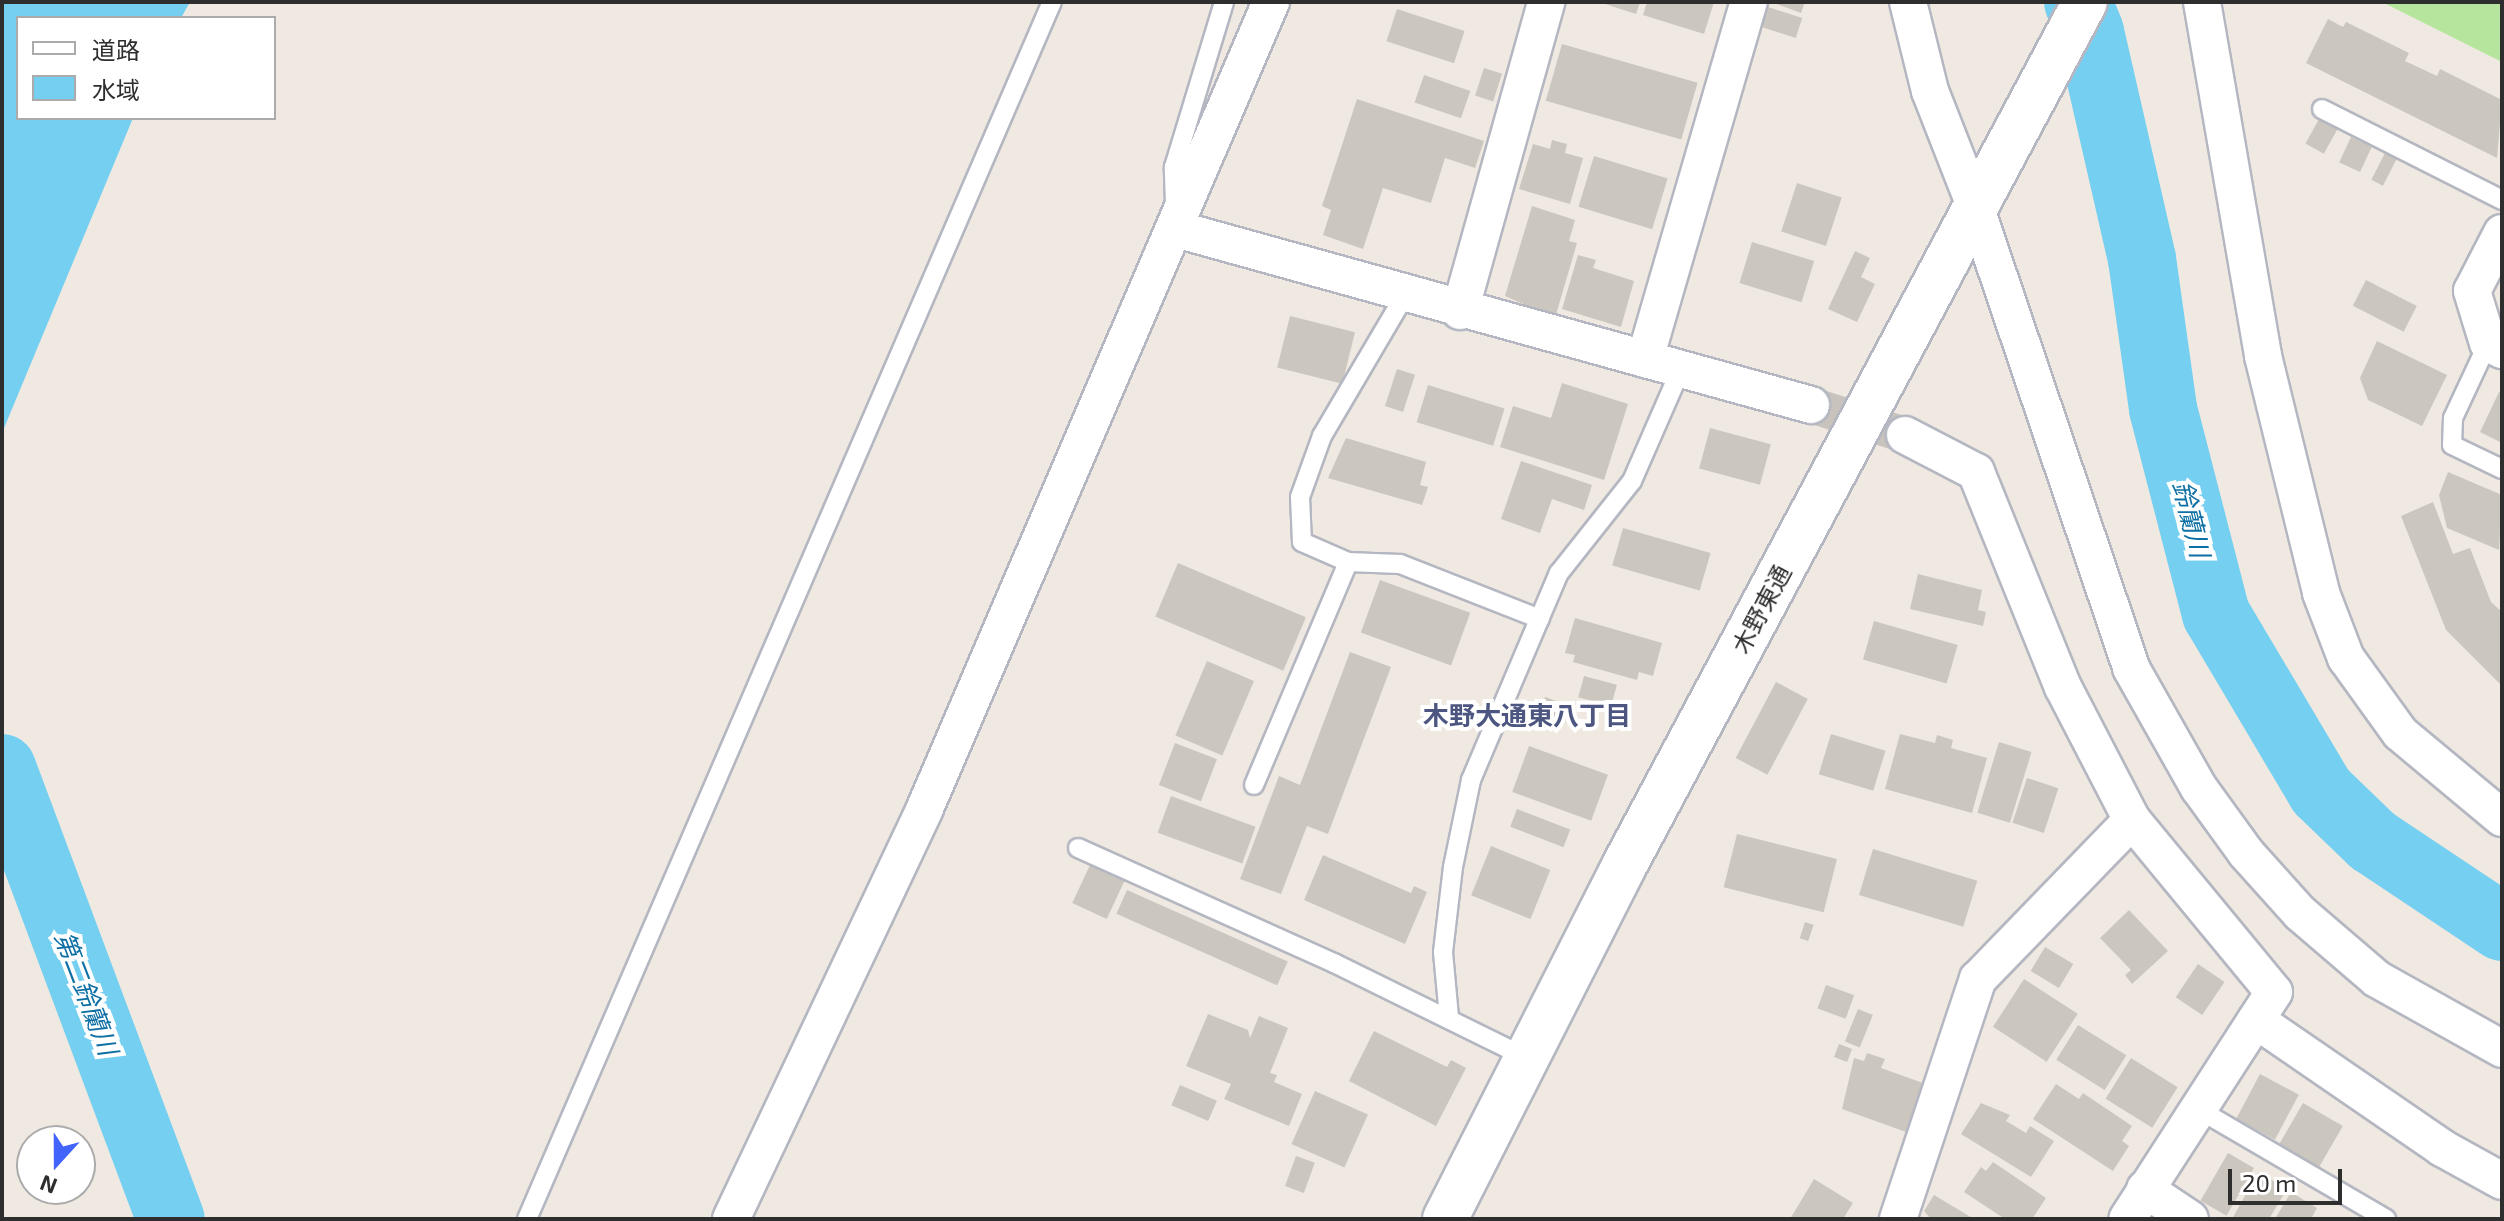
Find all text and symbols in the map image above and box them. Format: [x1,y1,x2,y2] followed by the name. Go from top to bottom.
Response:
[16,16,276,120] legend
[92,35,140,64] text: 道路
[92,75,140,104] text: 水域
[2167,477,2217,561] water label: 鈴蘭川
[1726,560,1796,658] street label: 木野東通
[1423,699,1631,731] district label: 木野大通東八丁目
[49,927,125,1059] water label: 第二鈴蘭川
[16,1125,96,1205] north arrow
[2232,1153,2346,1203] scale bar
[2242,1168,2296,1197] text: 20 m
[36,1171,60,1201] text: N

